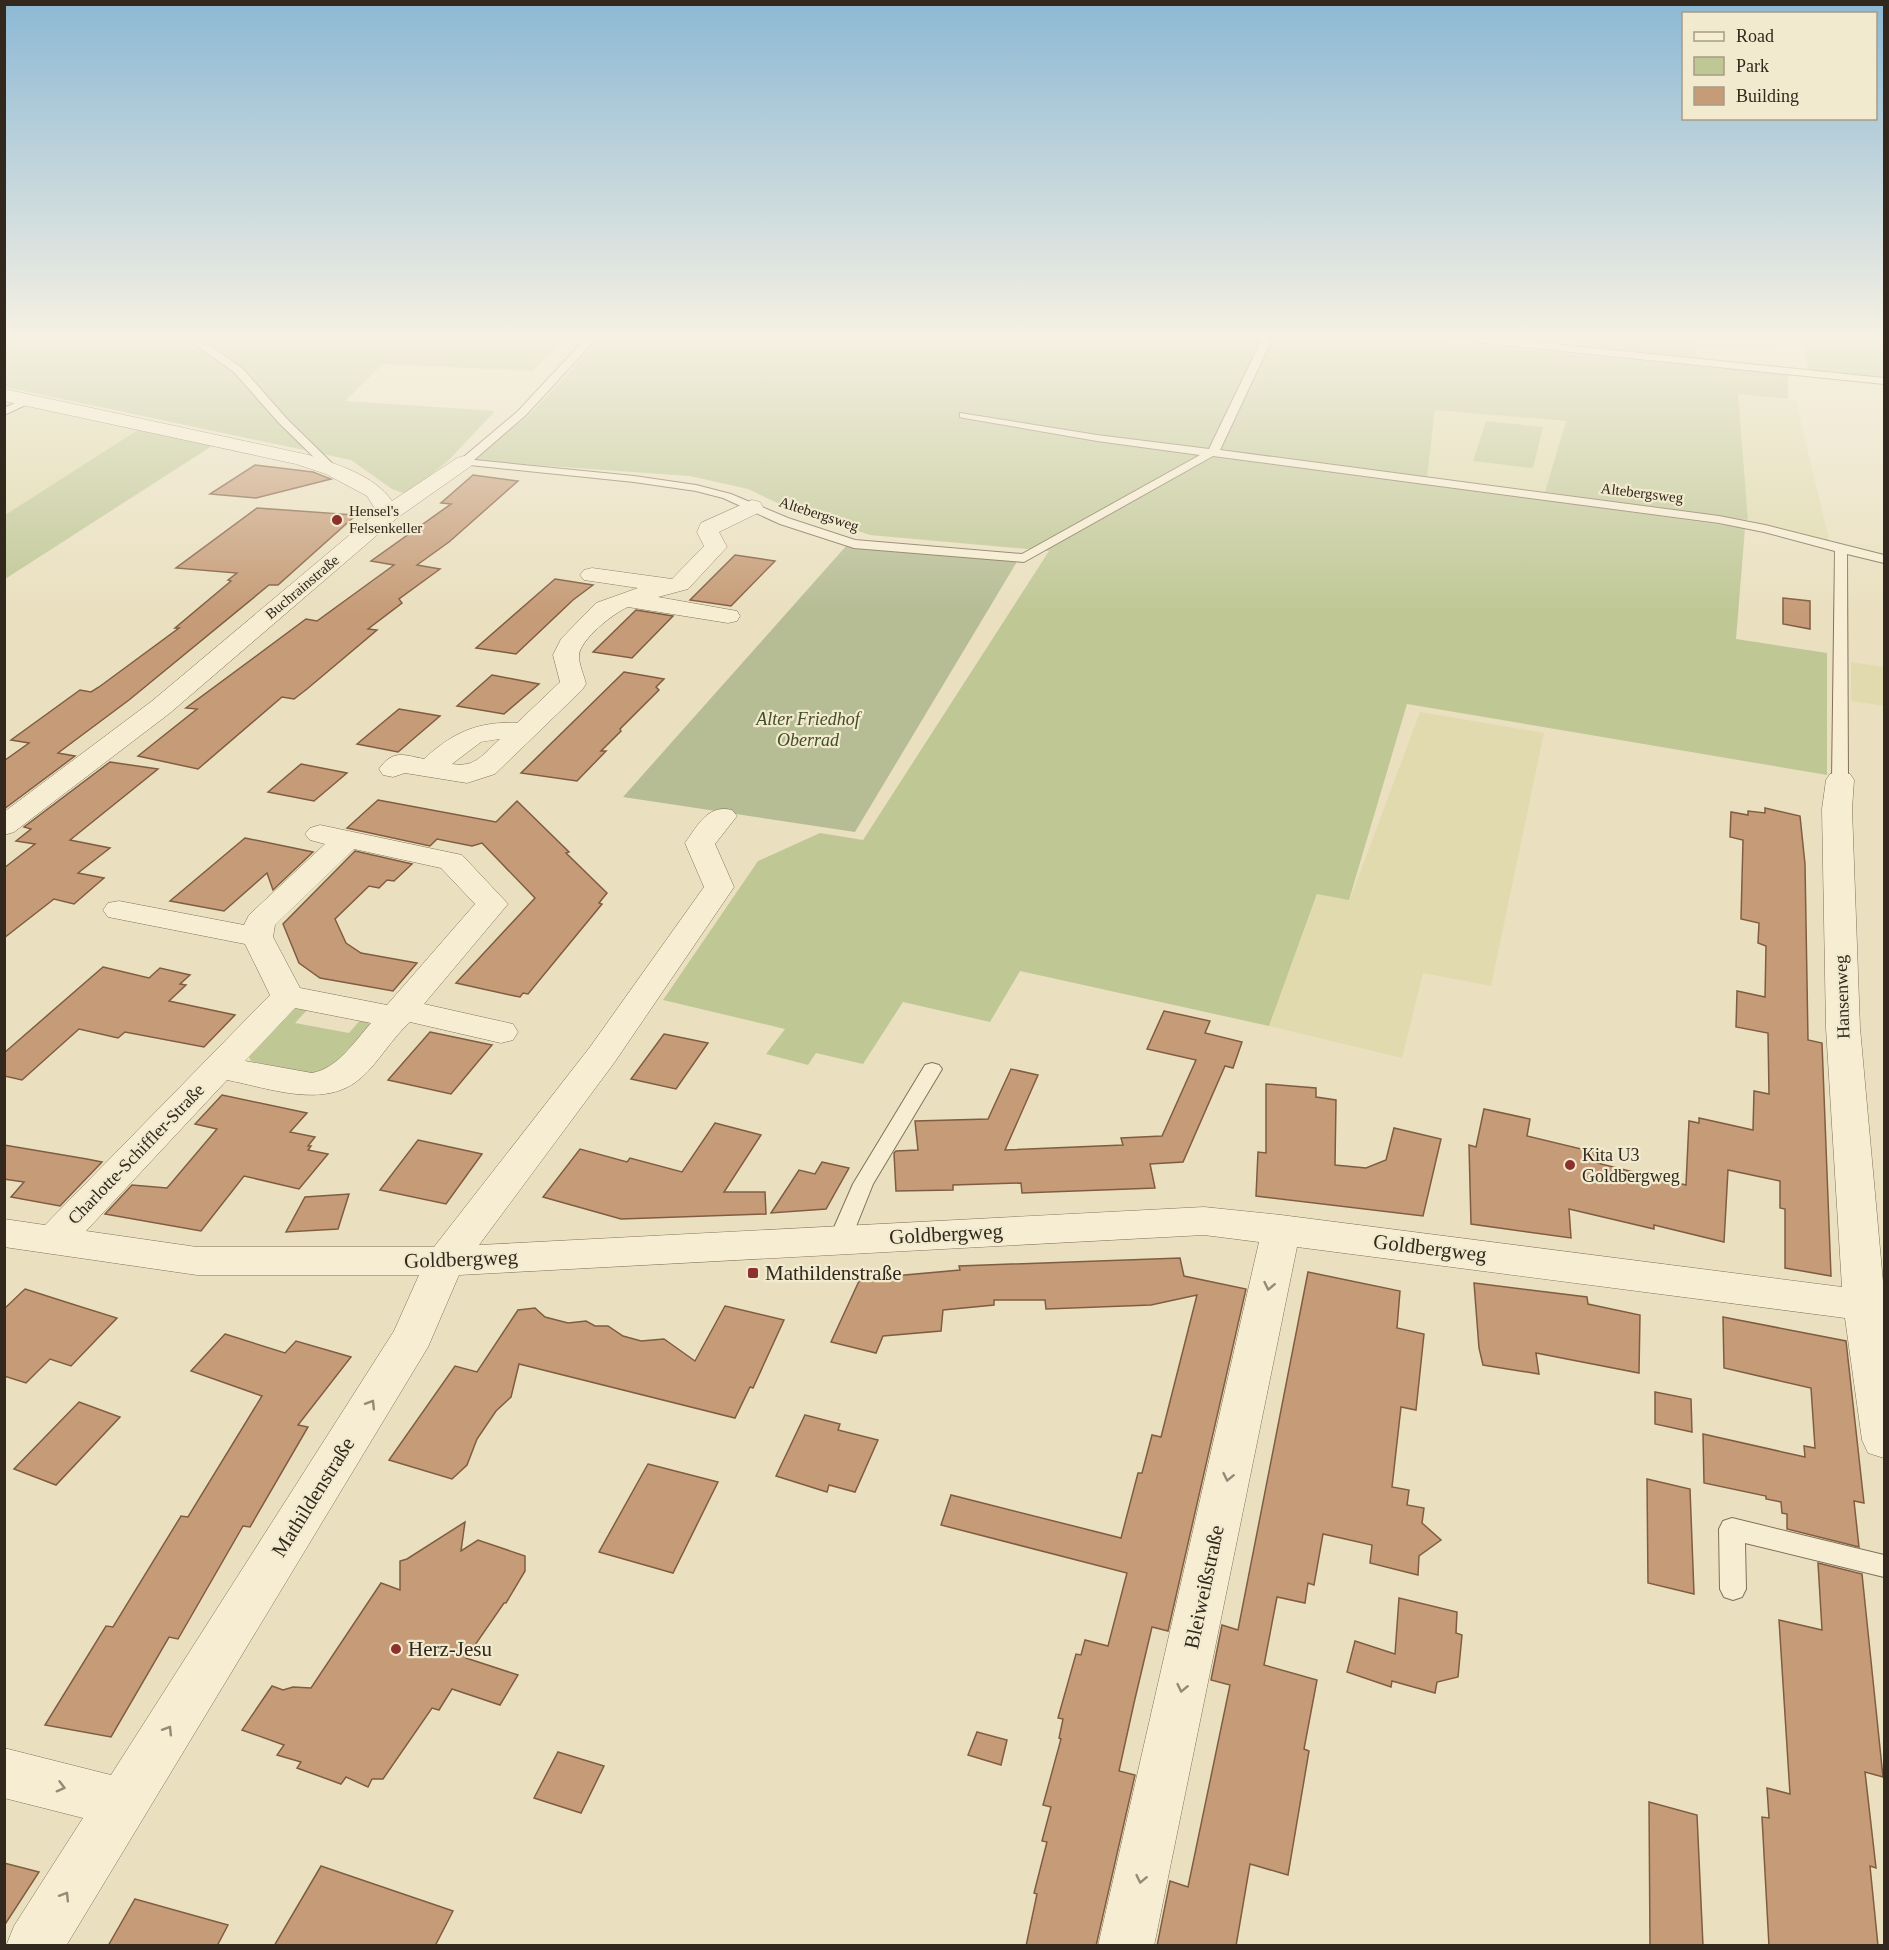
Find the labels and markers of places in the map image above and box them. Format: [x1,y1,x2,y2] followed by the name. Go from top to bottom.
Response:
[349,503,422,536] place label: Hensel's Felsenkeller
[330,513,344,527] marker: Hensel's Felsenkeller
[1582,1145,1680,1186] place label: Kita U3 Goldbergweg
[1563,1158,1577,1172] marker: Kita U3 Goldbergweg
[765,1261,901,1285] place label: Mathildenstraße
[746,1266,760,1280] marker: Mathildenstraße
[408,1637,492,1661] place label: Herz-Jesu
[389,1642,403,1656] marker: Herz-Jesu

